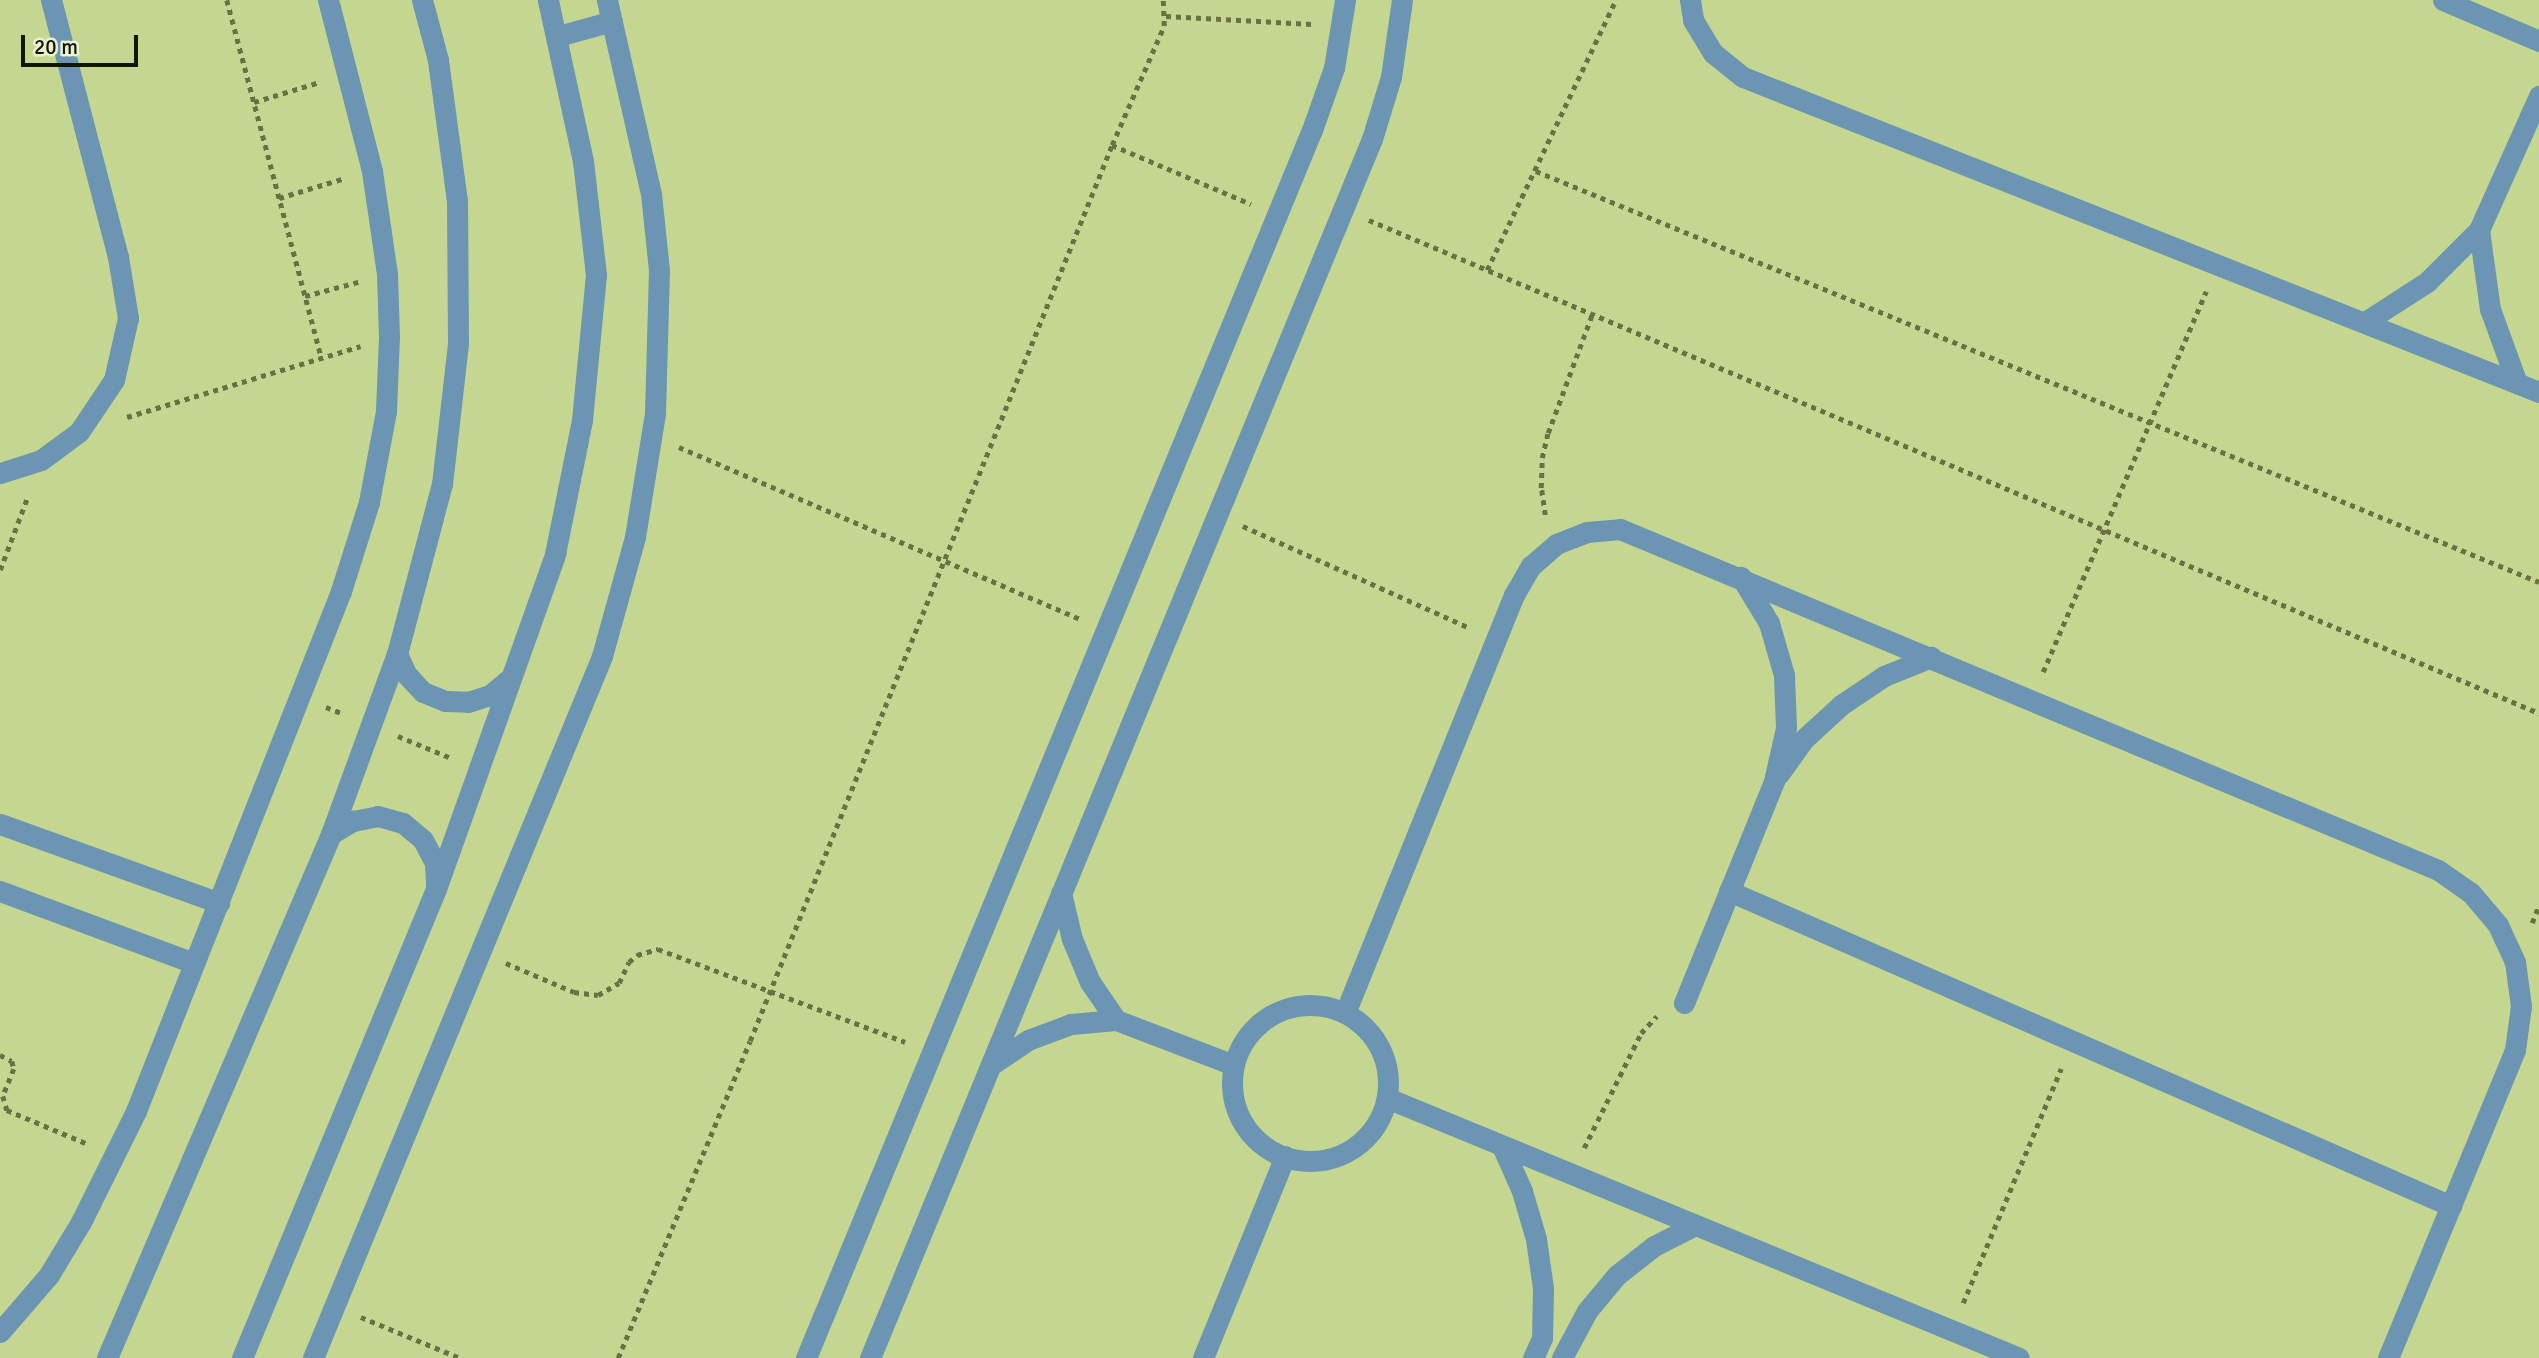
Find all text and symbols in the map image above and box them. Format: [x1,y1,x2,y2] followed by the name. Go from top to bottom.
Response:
[24,21,142,65] scale bar
[34,34,78,60] text: 20 m

